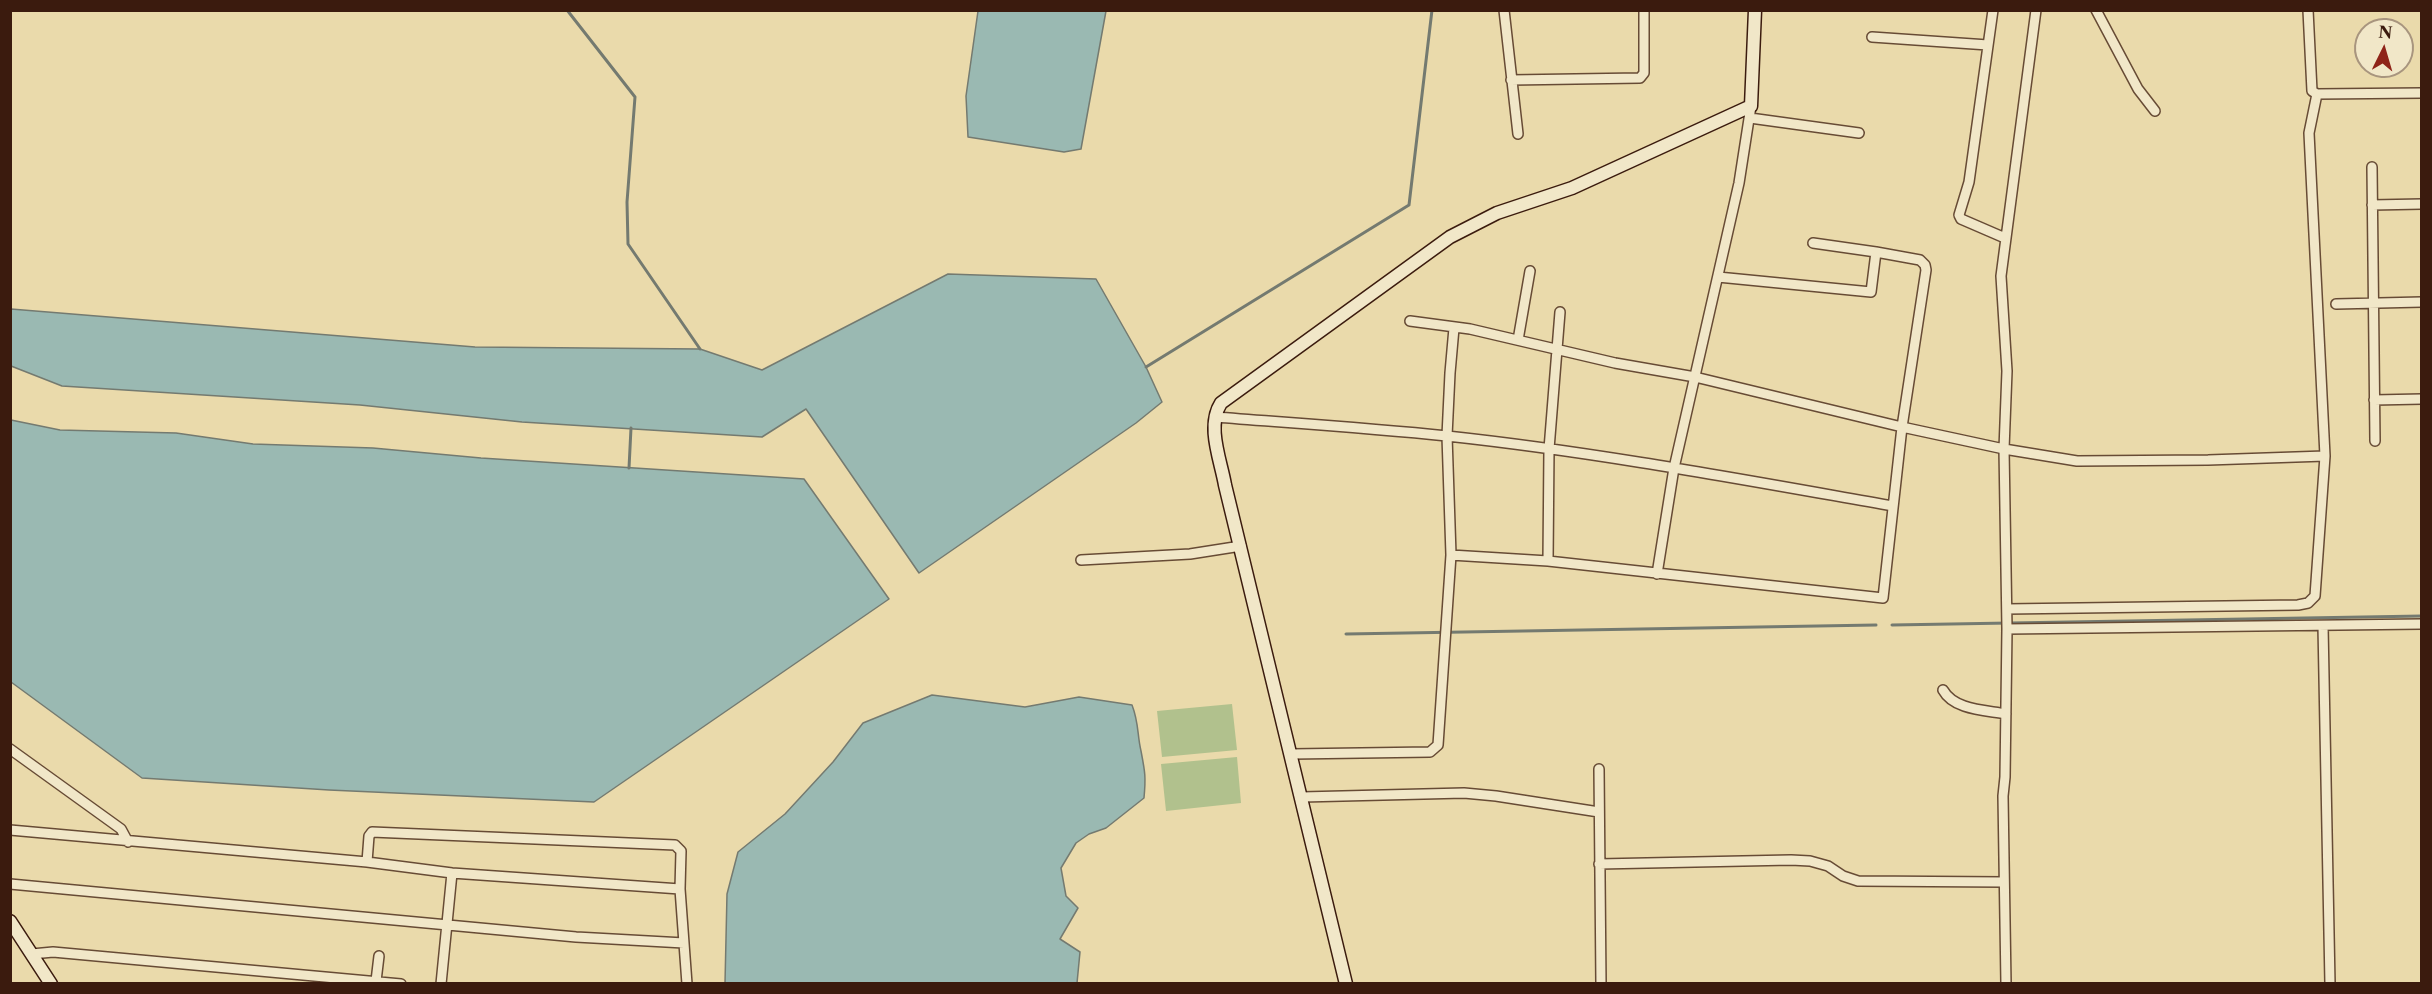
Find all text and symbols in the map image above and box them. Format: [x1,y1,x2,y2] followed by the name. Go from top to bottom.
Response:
[2354,18,2414,78] north arrow
[2378,21,2393,43] text: N

